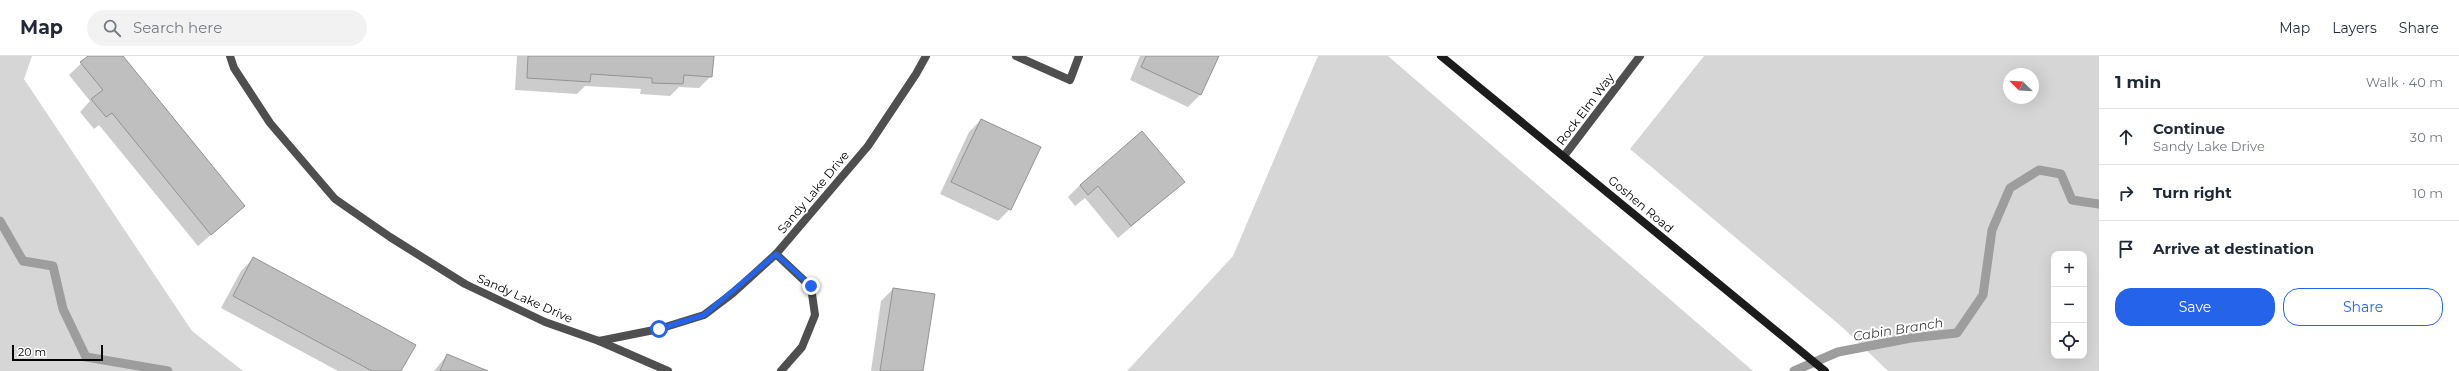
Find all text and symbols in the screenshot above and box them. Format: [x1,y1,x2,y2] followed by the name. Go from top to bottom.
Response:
[87,10,367,46] search box
[20,16,63,39] text: Map
[101,17,123,39] icon: search
[133,18,222,37] text: Search here
[2279,19,2310,37] text: Map
[2332,19,2377,37] text: Layers
[2399,19,2439,37] text: Share
[2003,68,2039,104] north arrow
[1553,70,1617,148] street label: Rock Elm Way
[2115,72,2161,92] text: 1 min
[2366,74,2443,90] text: Walk · 40 m
[2153,119,2225,138] text: Continue
[2115,126,2137,148] icon: ahead
[2410,129,2443,145] text: 30 m
[2153,138,2265,154] text: Sandy Lake Drive
[774,148,852,236] street label: Sandy Lake Drive
[1605,172,1677,236] street label: Goshen Road
[2115,182,2137,204] icon: right
[2153,183,2232,202] text: Turn right
[2413,185,2443,201] text: 10 m
[2115,238,2137,260] icon: arrive
[2153,239,2314,258] text: Arrive at destination
[2051,251,2087,359] map controls
[2051,251,2087,287] button: +
[475,270,575,326] street label: Sandy Lake Drive
[802,277,820,295] route end
[2051,287,2087,323] button: −
[2115,288,2275,326] button: Save
[2283,288,2443,326] button: Share
[1852,314,1944,344] water label: Cabin Branch
[650,320,668,338] route start
[2051,323,2087,359] button: locate
[12,343,103,362] scale bar
[18,345,46,359] text: 20 m

